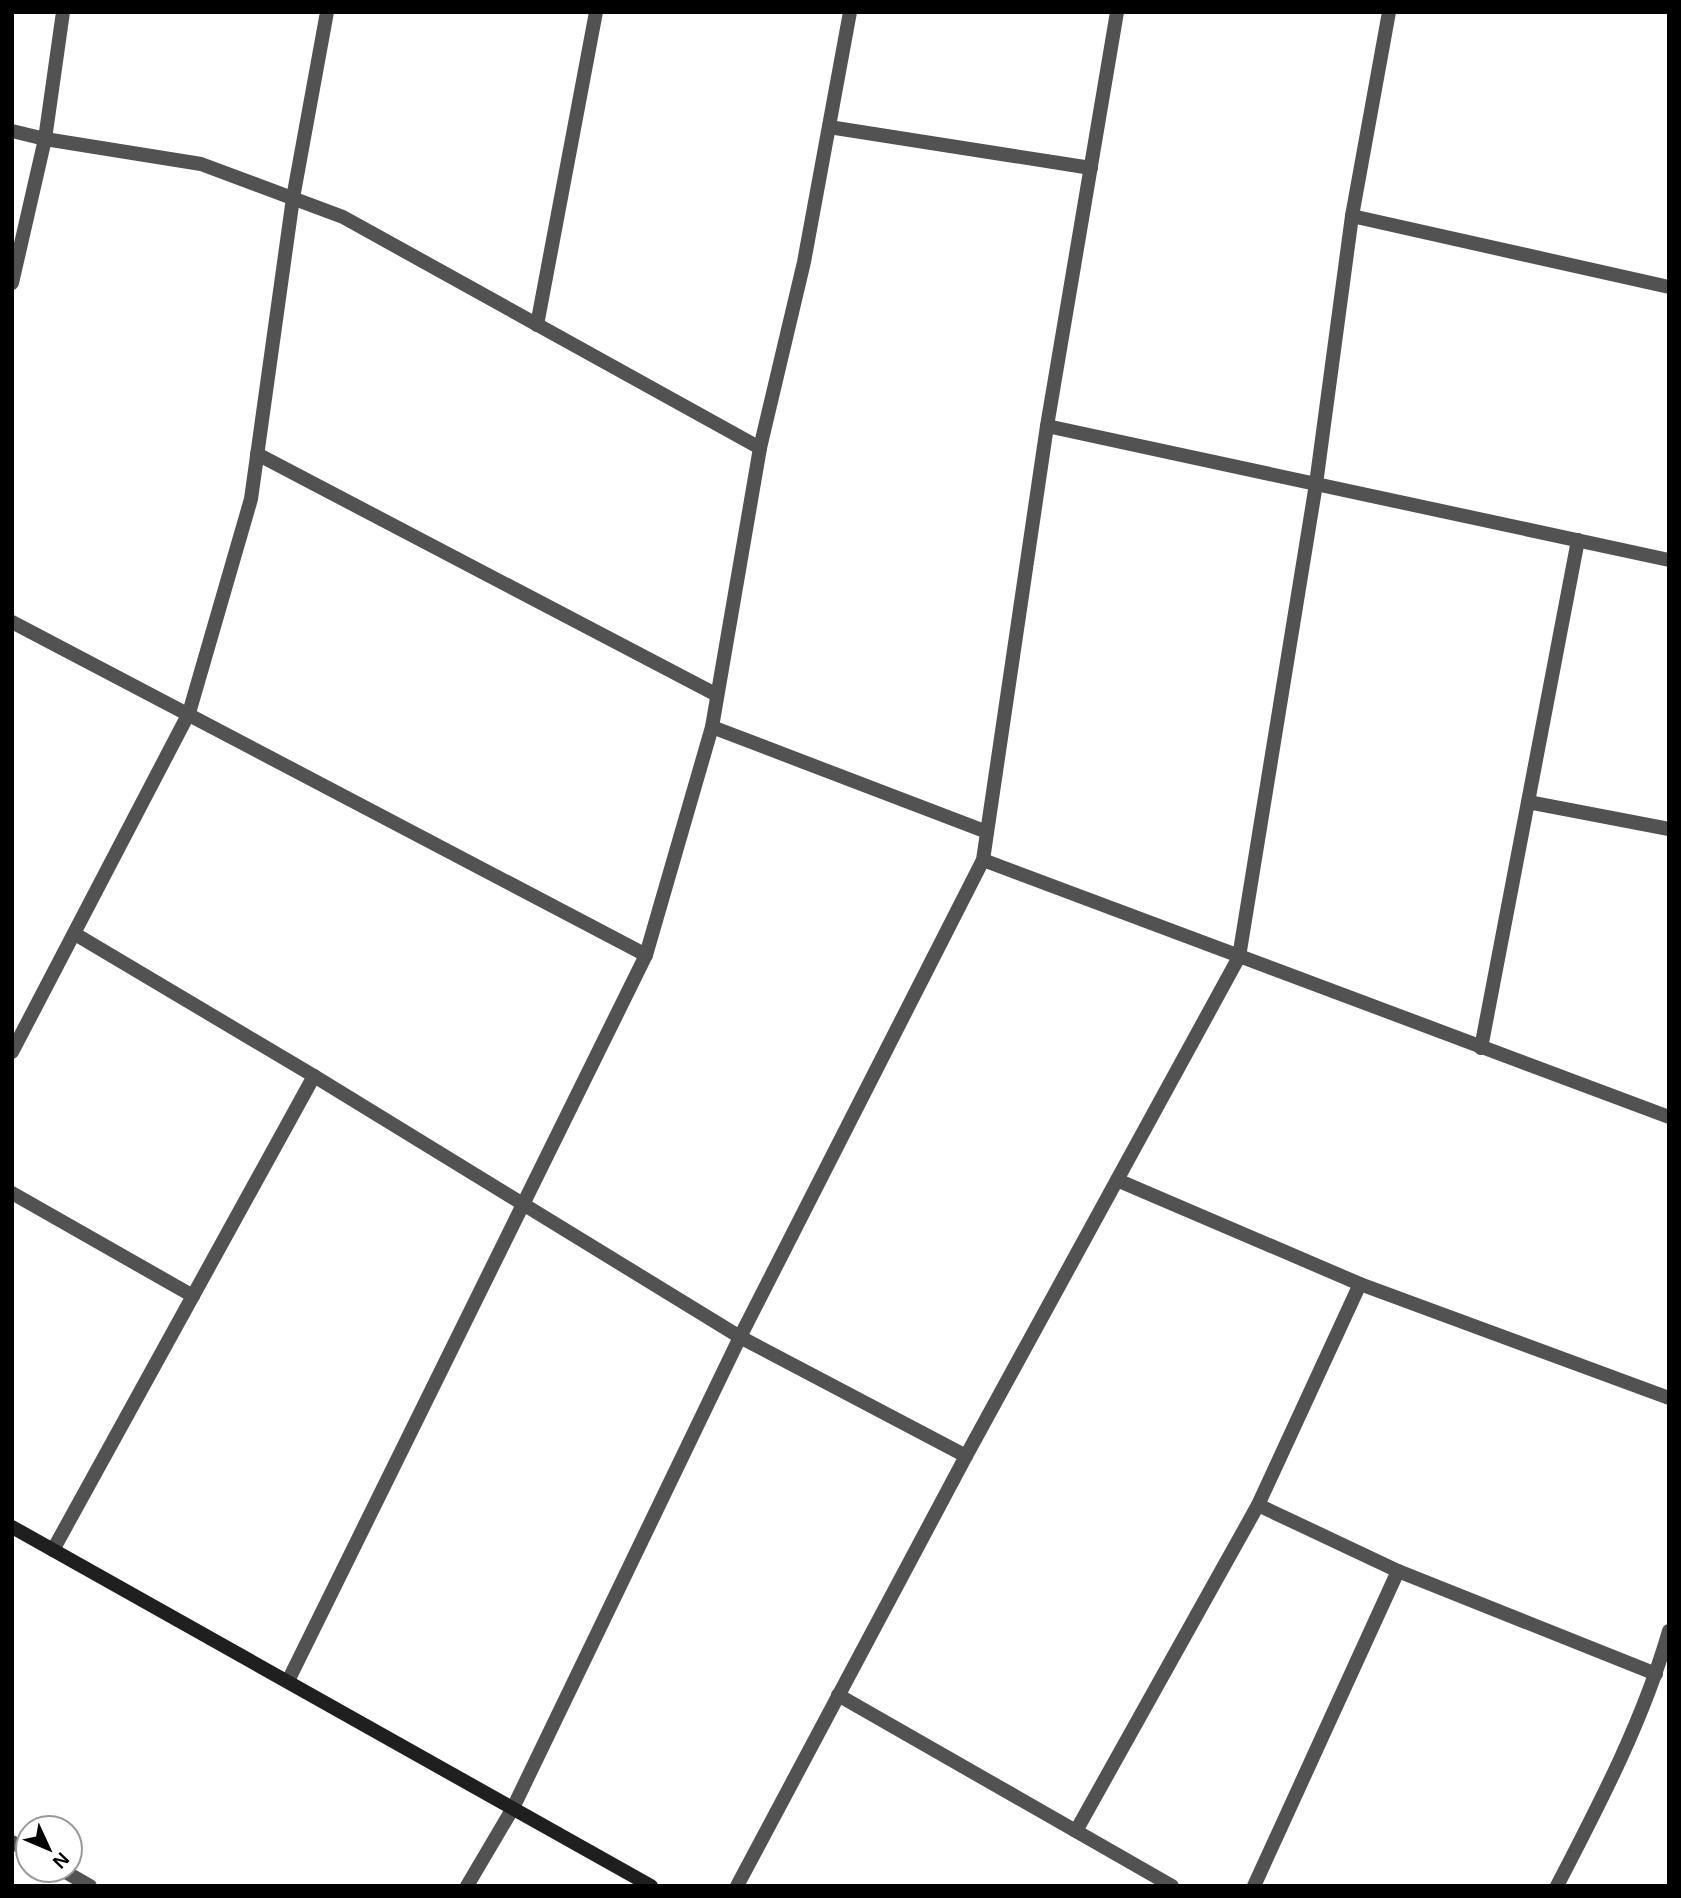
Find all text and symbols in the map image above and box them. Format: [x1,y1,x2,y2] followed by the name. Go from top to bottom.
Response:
[14,1814,84,1884] north arrow
[49,1848,73,1873] text: N

